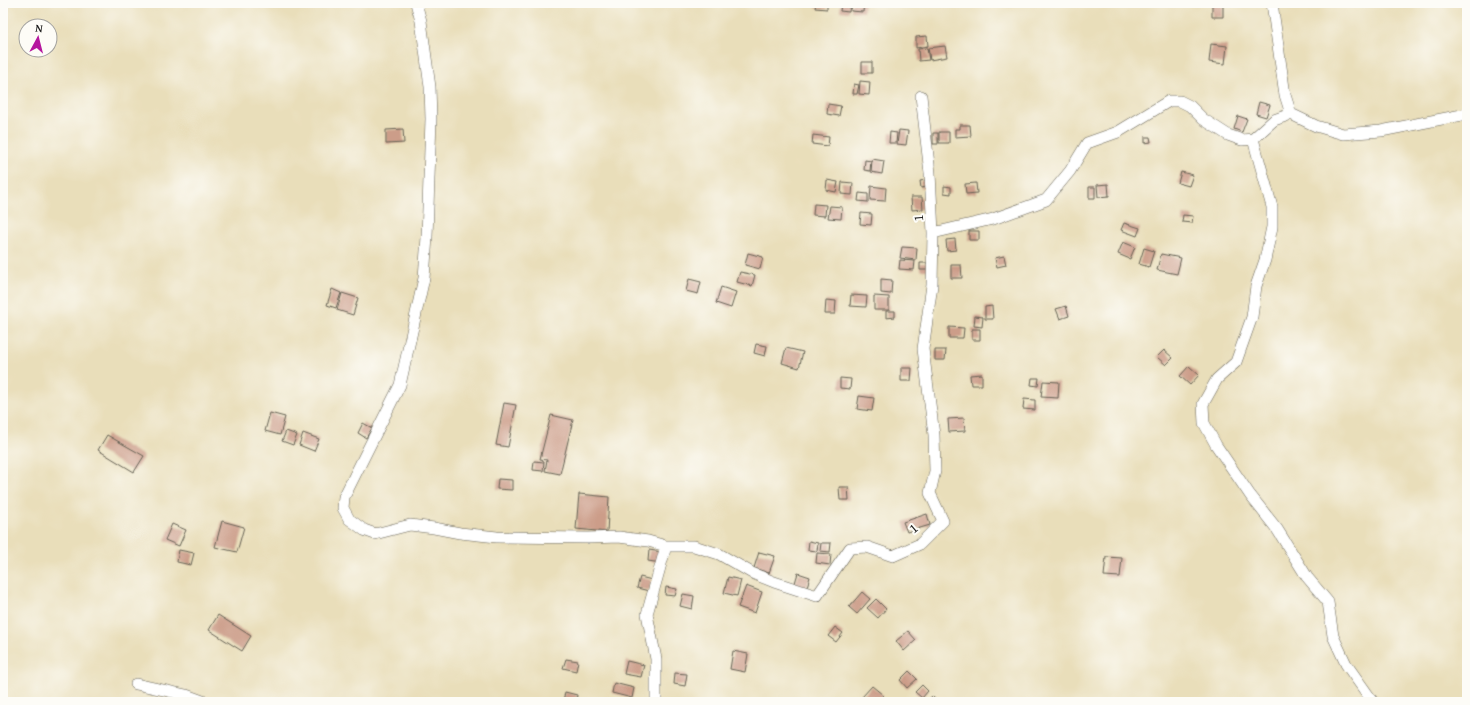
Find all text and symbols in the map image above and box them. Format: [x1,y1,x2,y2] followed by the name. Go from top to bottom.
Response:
[18,18,58,58] north arrow
[35,20,44,37] text: N
[908,214,928,222] street label: 1
[904,518,922,538] street label: 1

